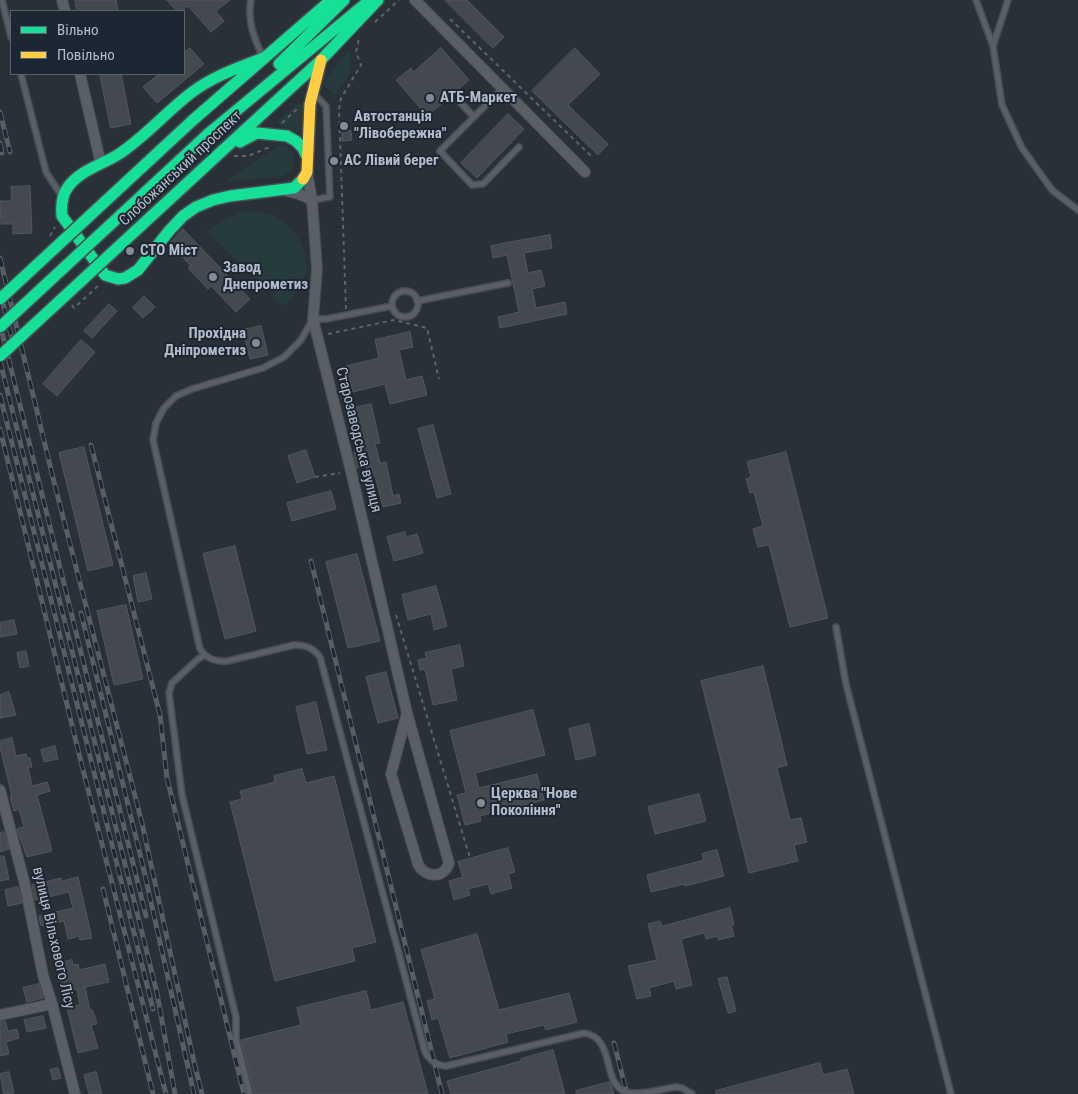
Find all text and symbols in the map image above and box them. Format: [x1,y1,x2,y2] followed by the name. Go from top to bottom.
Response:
[10,10,185,75] legend
[57,21,99,39] text: Вільно
[57,46,115,64] text: Повільно
[440,89,517,107] place label: АТБ-Маркет
[424,92,436,104] marker: АТБ-Маркет
[116,108,246,230] street label: Слобожанський проспект
[354,108,447,143] place label: Автостанція "Лівобережна"
[338,120,350,132] marker: Автостанція "Лівобережна"
[344,152,439,170] place label: АС Лівий берег
[328,155,340,167] marker: АС Лівий берег
[140,242,198,260] place label: СТО Міст
[124,245,136,257] marker: СТО Міст
[223,259,308,294] place label: Завод Днепрометиз
[207,271,219,283] marker: Завод Днепрометиз
[164,325,246,360] place label: Прохідна Дніпрометиз
[250,337,262,349] marker: Прохідна Дніпрометиз
[331,365,385,515] street label: Старозаводська вулиця
[491,785,577,820] place label: Церква "Нове Покоління"
[475,797,487,809] marker: Церква "Нове Покоління"
[28,865,78,1011] street label: вулиця Вільхового Лісу

